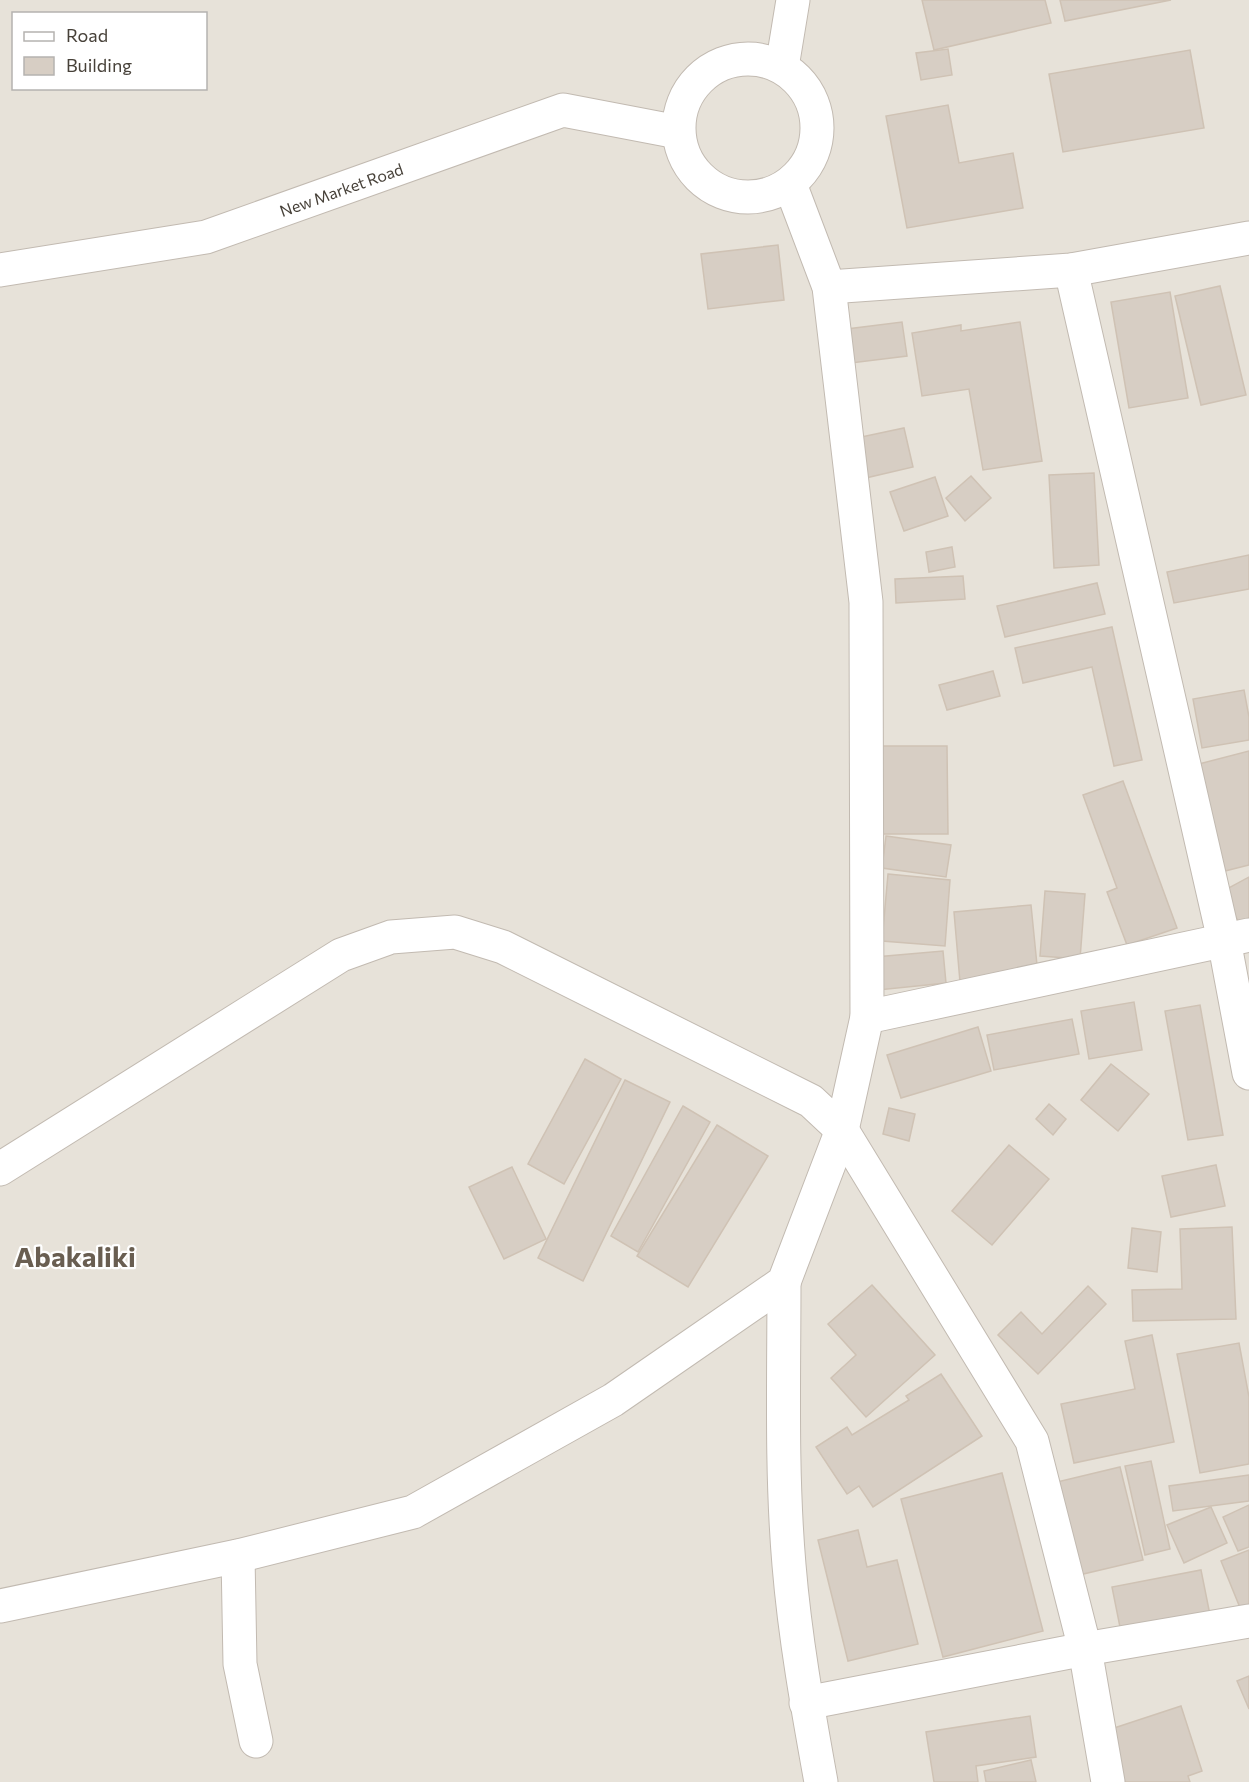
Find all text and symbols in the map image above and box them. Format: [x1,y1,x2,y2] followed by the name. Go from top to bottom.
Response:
[12,12,207,90] legend
[66,24,108,46] text: Road
[66,54,132,76] text: Building
[277,158,405,220] street label: New Market Road
[14,1239,136,1273] district label: Abakaliki

